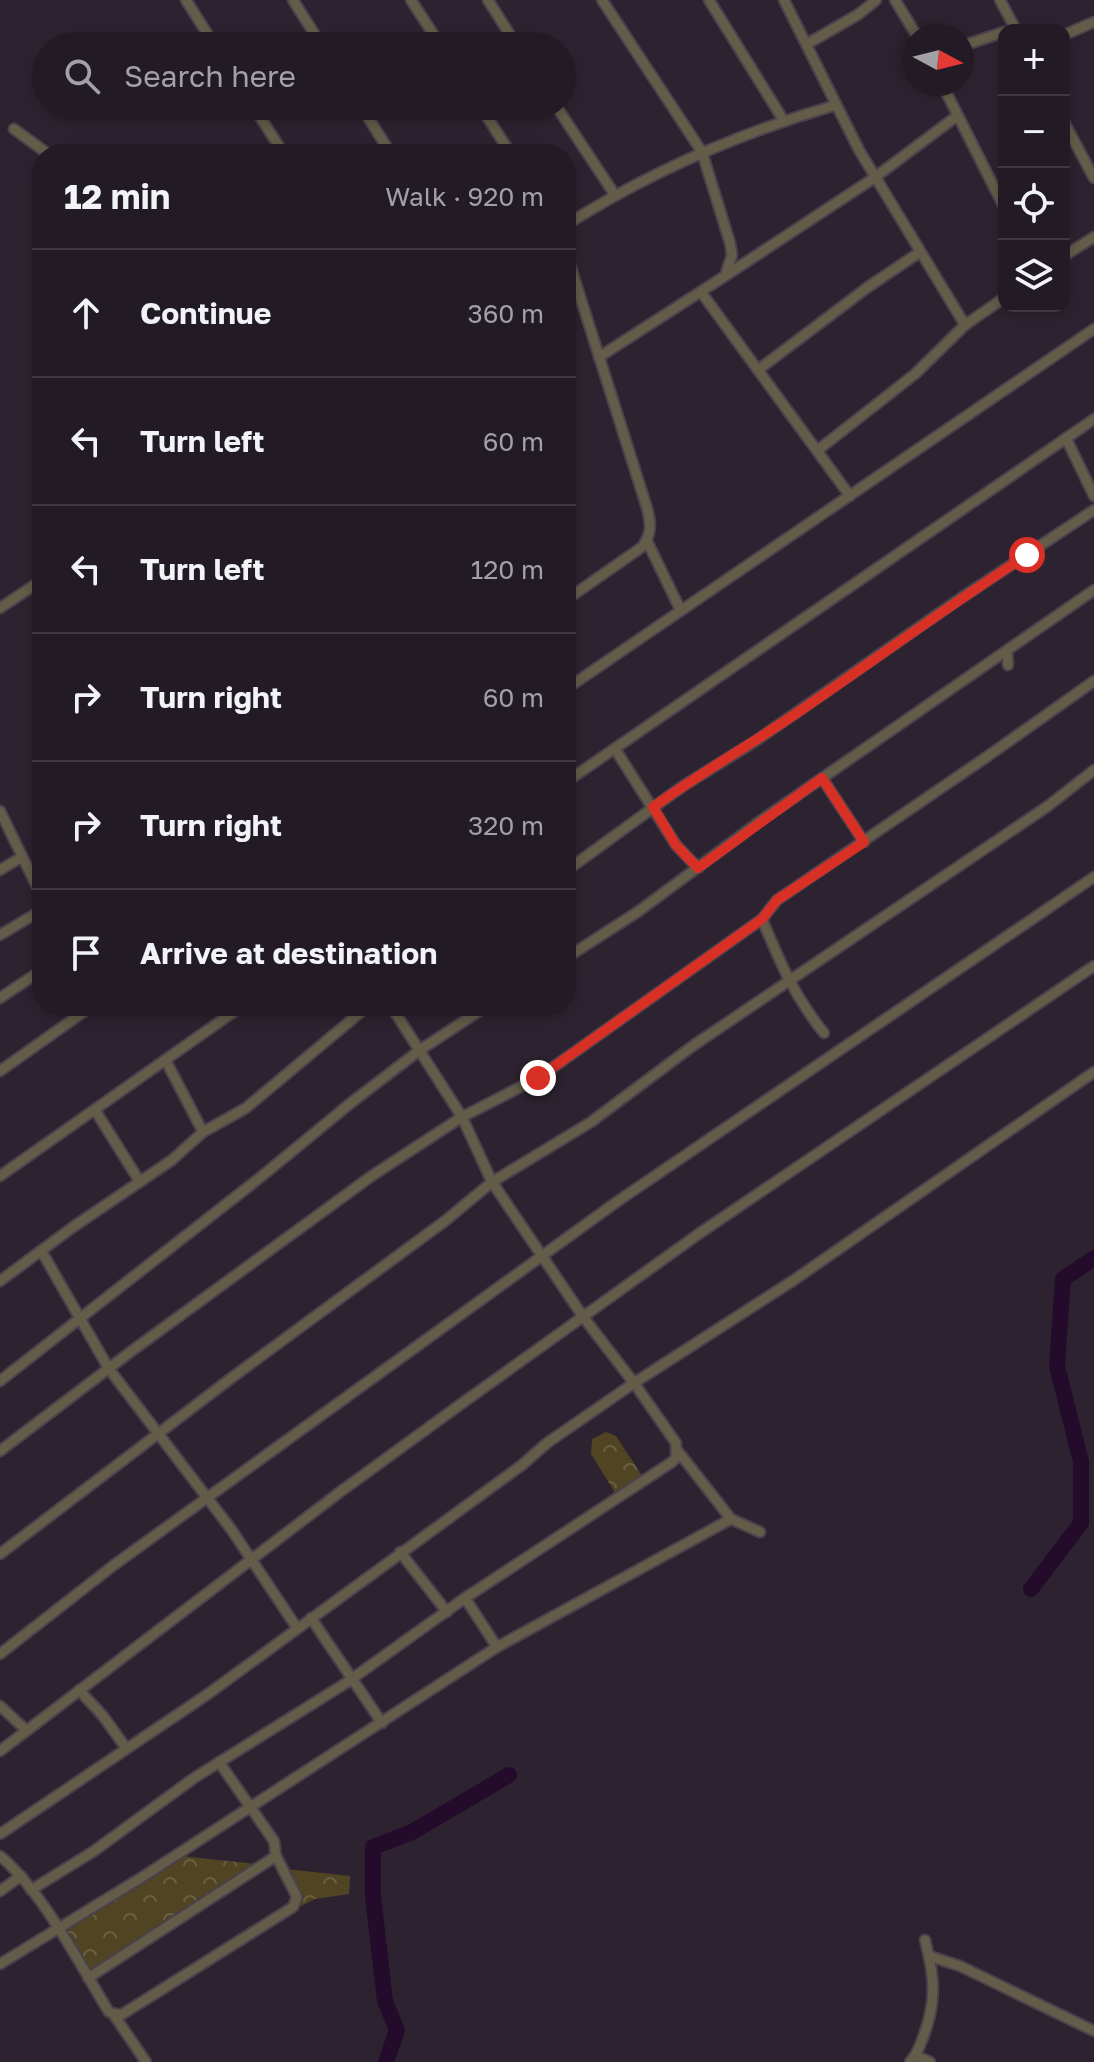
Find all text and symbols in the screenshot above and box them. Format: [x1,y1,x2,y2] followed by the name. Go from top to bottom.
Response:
[902,24,974,96] north arrow
[998,24,1070,312] map controls
[998,24,1070,96] button: +
[32,32,576,120] search box
[60,54,104,98] icon: search
[124,58,296,94] text: Search here
[998,96,1070,168] button: −
[998,168,1070,240] button: locate
[64,176,170,216] text: 12 min
[385,181,544,212] text: Walk · 920 m
[998,240,1070,312] button: layers
[64,291,108,335] icon: ahead
[140,295,271,331] text: Continue
[467,298,544,329] text: 360 m
[64,419,108,463] icon: left
[140,423,265,459] text: Turn left
[483,426,544,457] text: 60 m
[1009,537,1045,573] route start
[64,547,108,591] icon: left
[140,551,265,587] text: Turn left
[471,554,544,585] text: 120 m
[64,675,108,719] icon: right
[140,679,282,715] text: Turn right
[483,682,544,713] text: 60 m
[64,803,108,847] icon: right
[140,807,282,843] text: Turn right
[468,810,544,841] text: 320 m
[64,931,108,975] icon: arrive
[140,935,437,971] text: Arrive at destination
[520,1060,556,1096] route end

